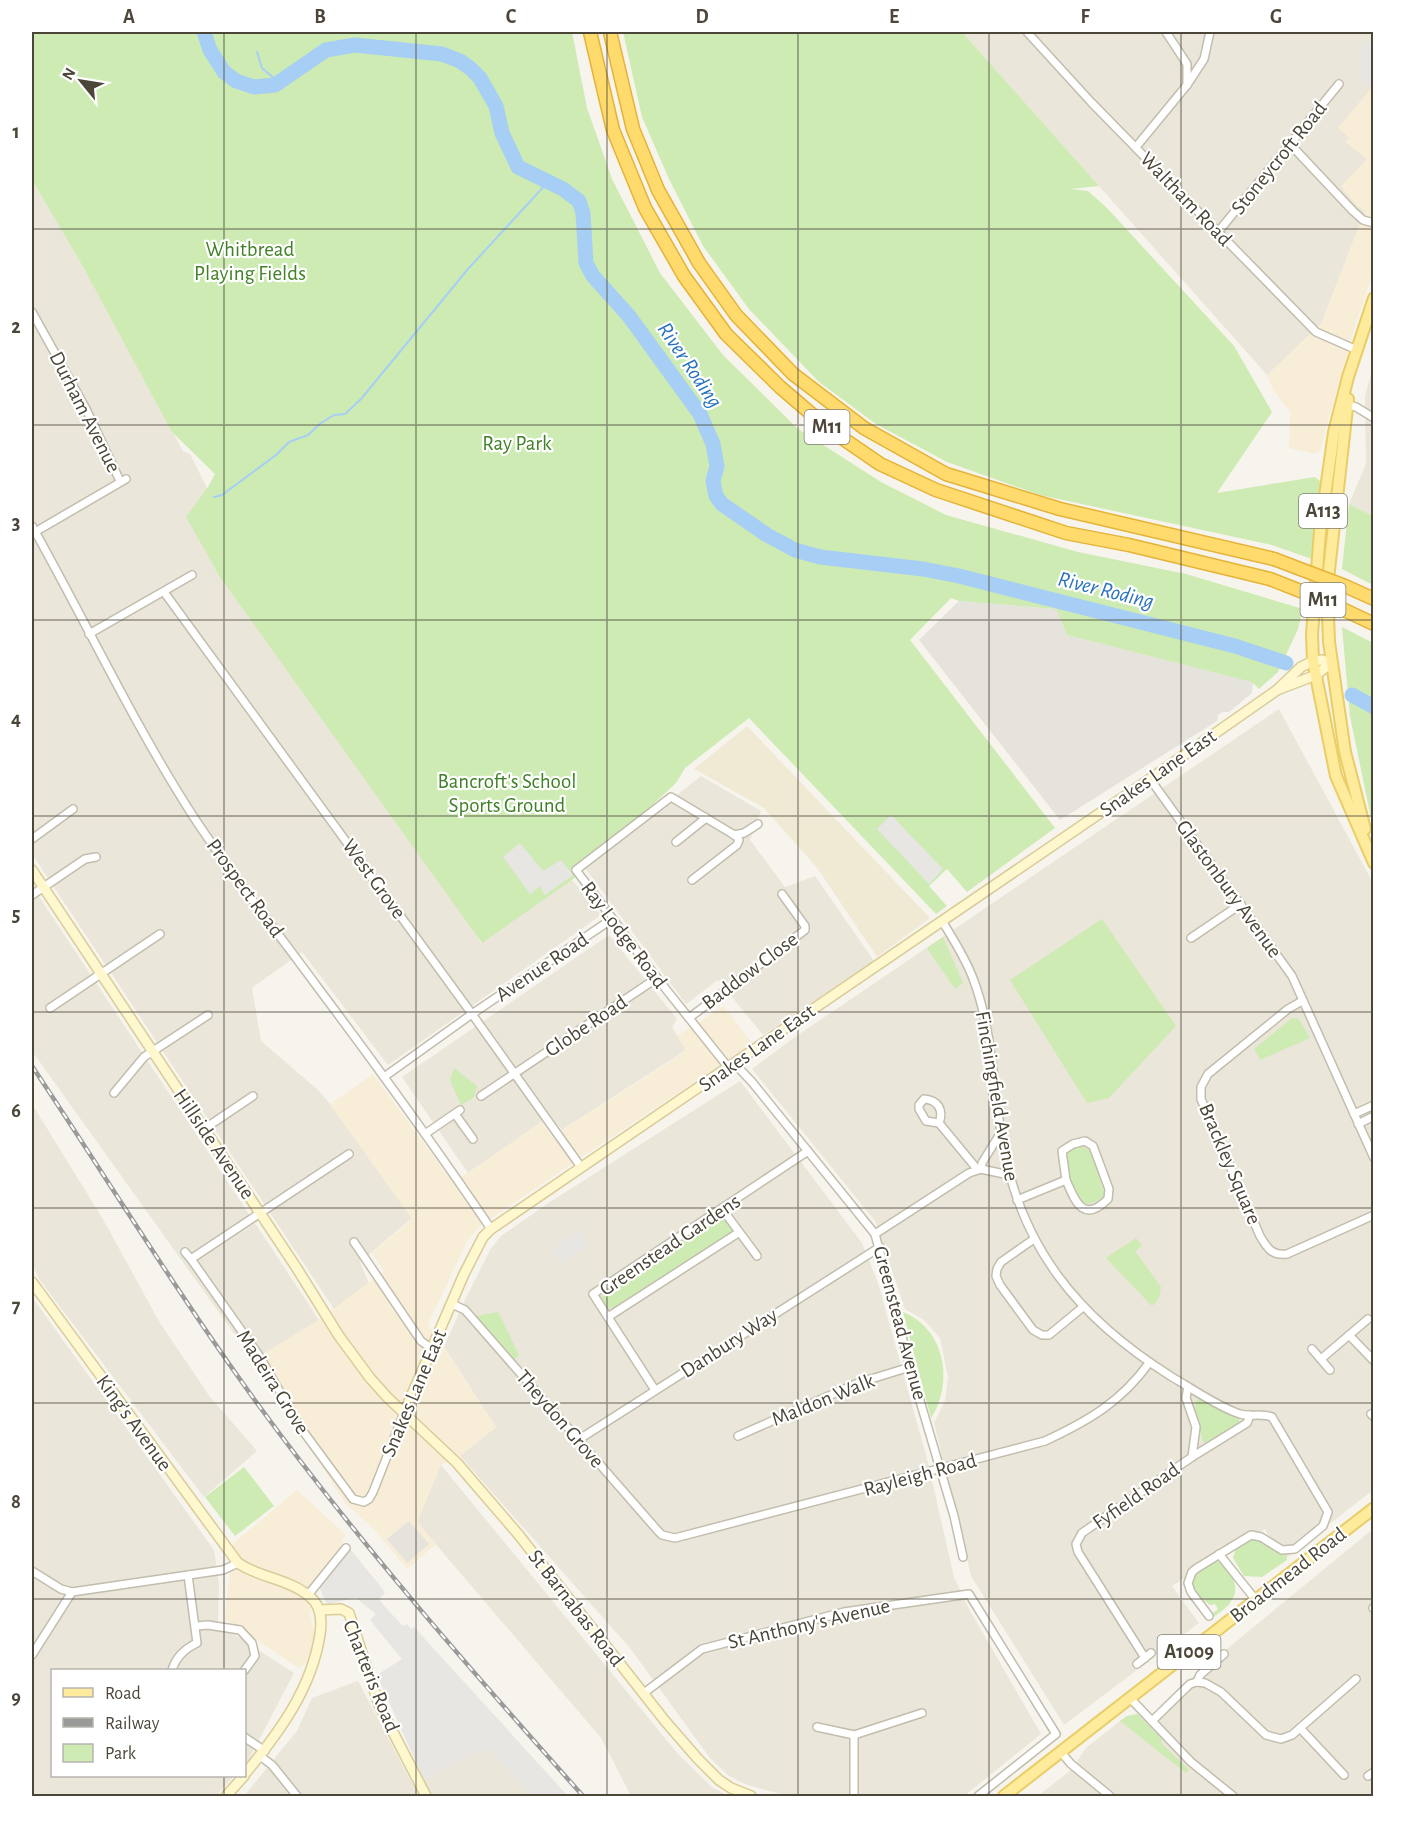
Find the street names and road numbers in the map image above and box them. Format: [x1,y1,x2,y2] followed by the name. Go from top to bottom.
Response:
[1227,97,1331,218] street label: Stoneycroft Road
[1136,148,1236,250] street label: Waltham Road
[46,348,124,476] street label: Durham Avenue
[804,410,850,444] road number: M11
[1299,494,1347,528] road number: A113
[1300,583,1346,617] road number: M11
[1096,725,1220,821] street label: Snakes Lane East
[1172,816,1286,962] street label: Glastonbury Avenue
[202,835,288,941] street label: Prospect Road
[338,835,410,923] street label: West Grove
[577,878,671,992] street label: Ray Lodge Road
[492,928,592,1005] street label: Avenue Road
[698,928,802,1014] street label: Baddow Close
[541,991,631,1061] street label: Globe Road
[695,1000,819,1096] street label: Snakes Lane East
[972,1009,1022,1183] street label: Finchingfield Avenue
[170,1085,258,1203] street label: Hillside Avenue
[1195,1100,1265,1228] street label: Brackley Square
[596,1190,744,1300] street label: Greenstead Gardens
[869,1244,931,1402] street label: Greenstead Avenue
[677,1304,781,1382] street label: Danbury Way
[233,1326,313,1438] street label: Madeira Grove
[378,1326,450,1460] street label: Snakes Lane East
[512,1366,608,1472] street label: Theydon Grove
[769,1370,878,1430] street label: Maldon Walk
[92,1371,176,1475] street label: King's Avenue
[861,1450,979,1500] street label: Rayleigh Road
[1089,1459,1183,1533] street label: Fyfield Road
[1226,1523,1350,1627] street label: Broadmead Road
[524,1546,628,1670] street label: St Barnabas Road
[726,1595,892,1653] street label: St Anthony's Avenue
[339,1617,403,1735] street label: Charteris Road
[1158,1635,1220,1669] road number: A1009

